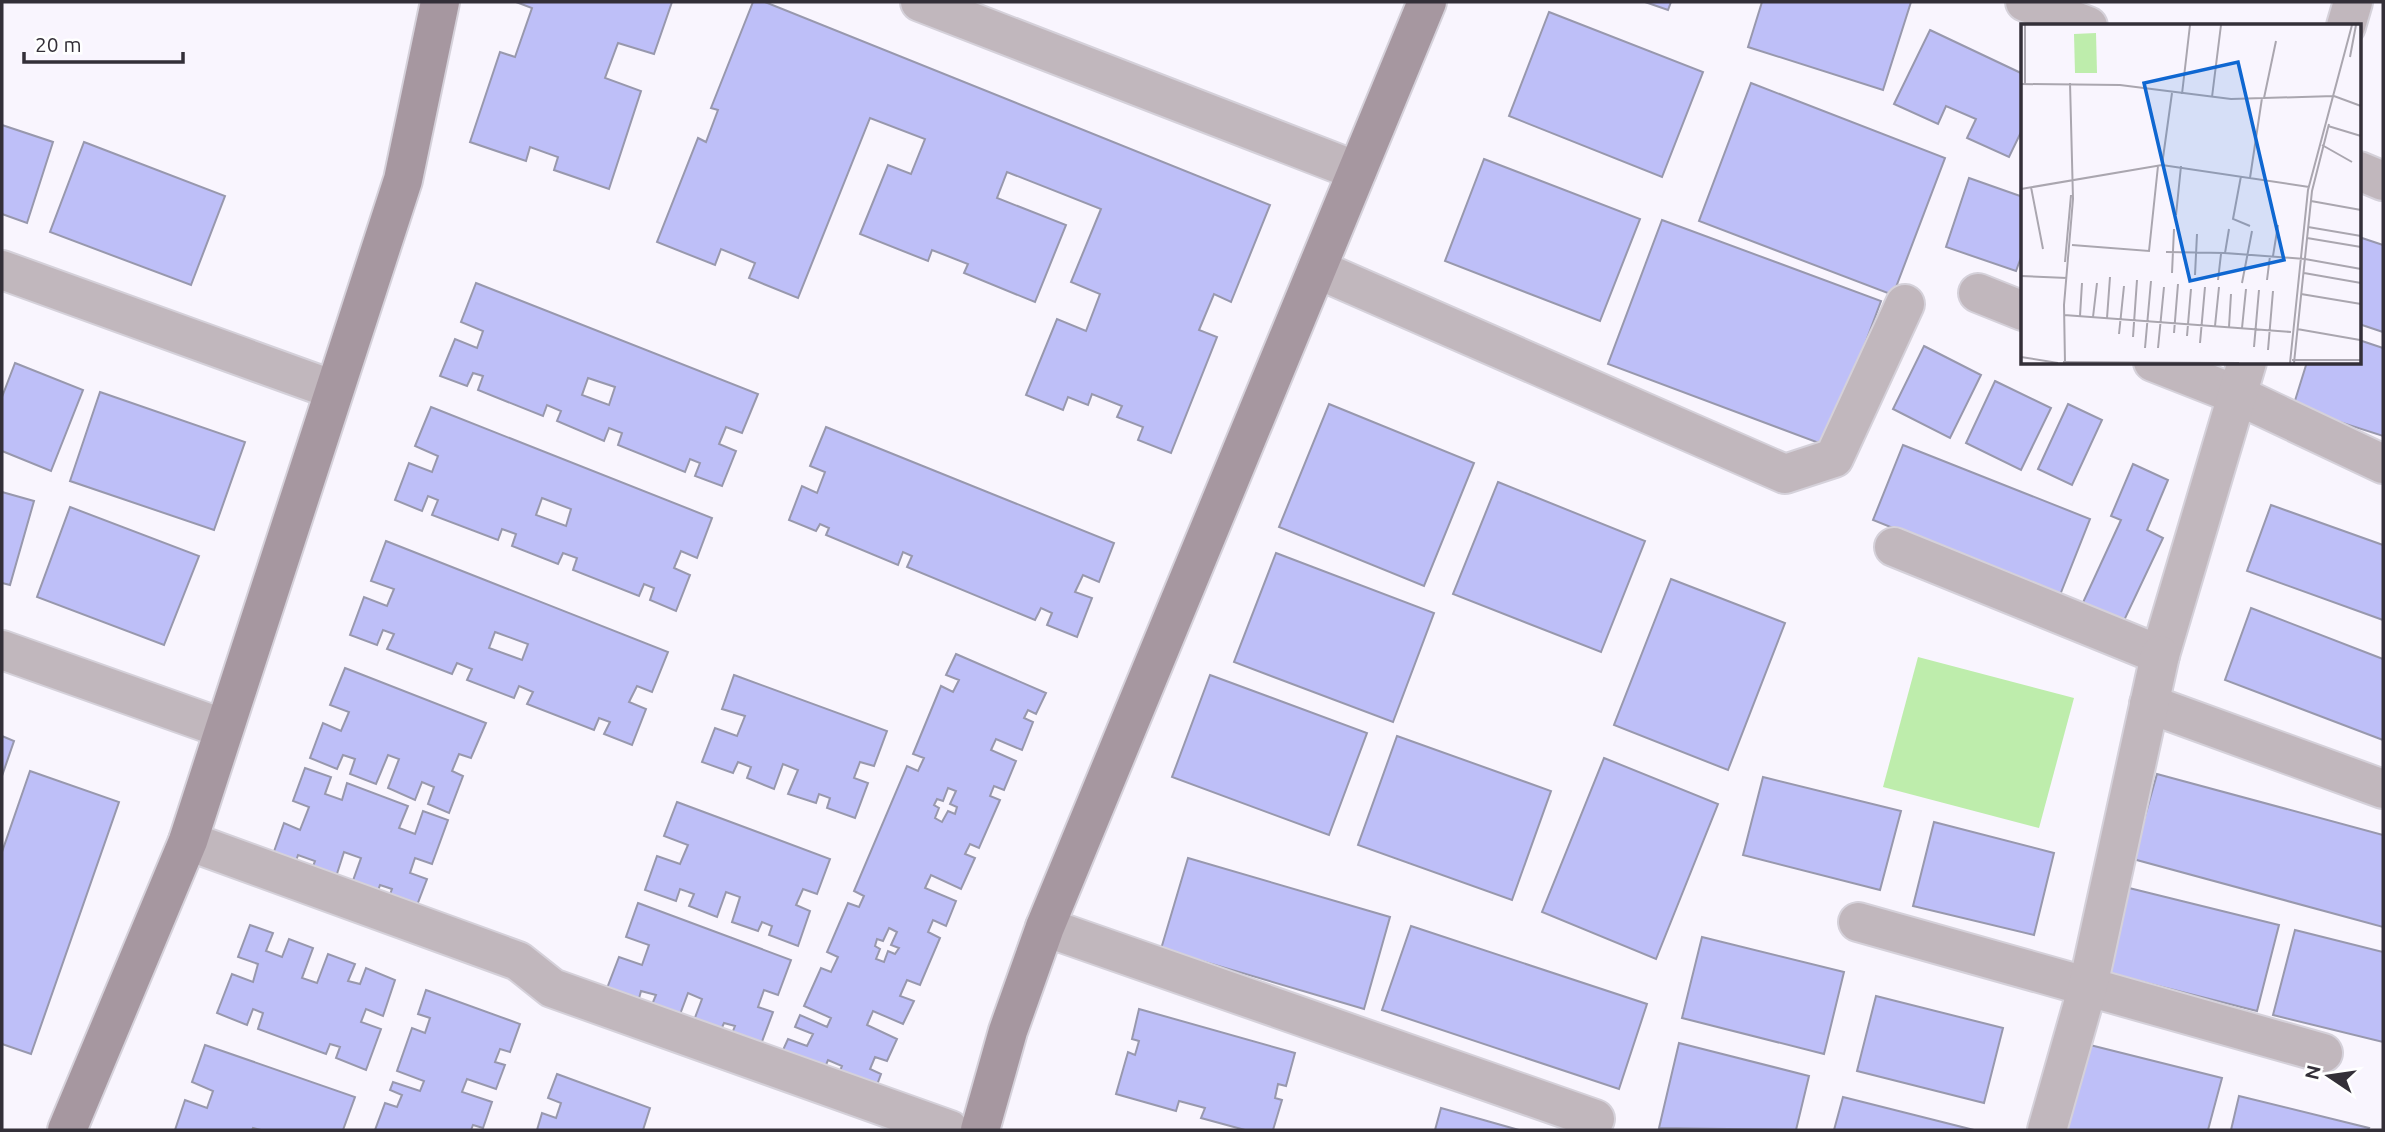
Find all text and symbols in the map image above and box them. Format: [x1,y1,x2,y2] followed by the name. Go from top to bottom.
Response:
[24,21,184,65] scale bar
[2021,24,2360,364] inset map
[35,32,82,56] text: 20 m
[2294,1041,2364,1111] north arrow
[2300,1063,2325,1082] text: N

